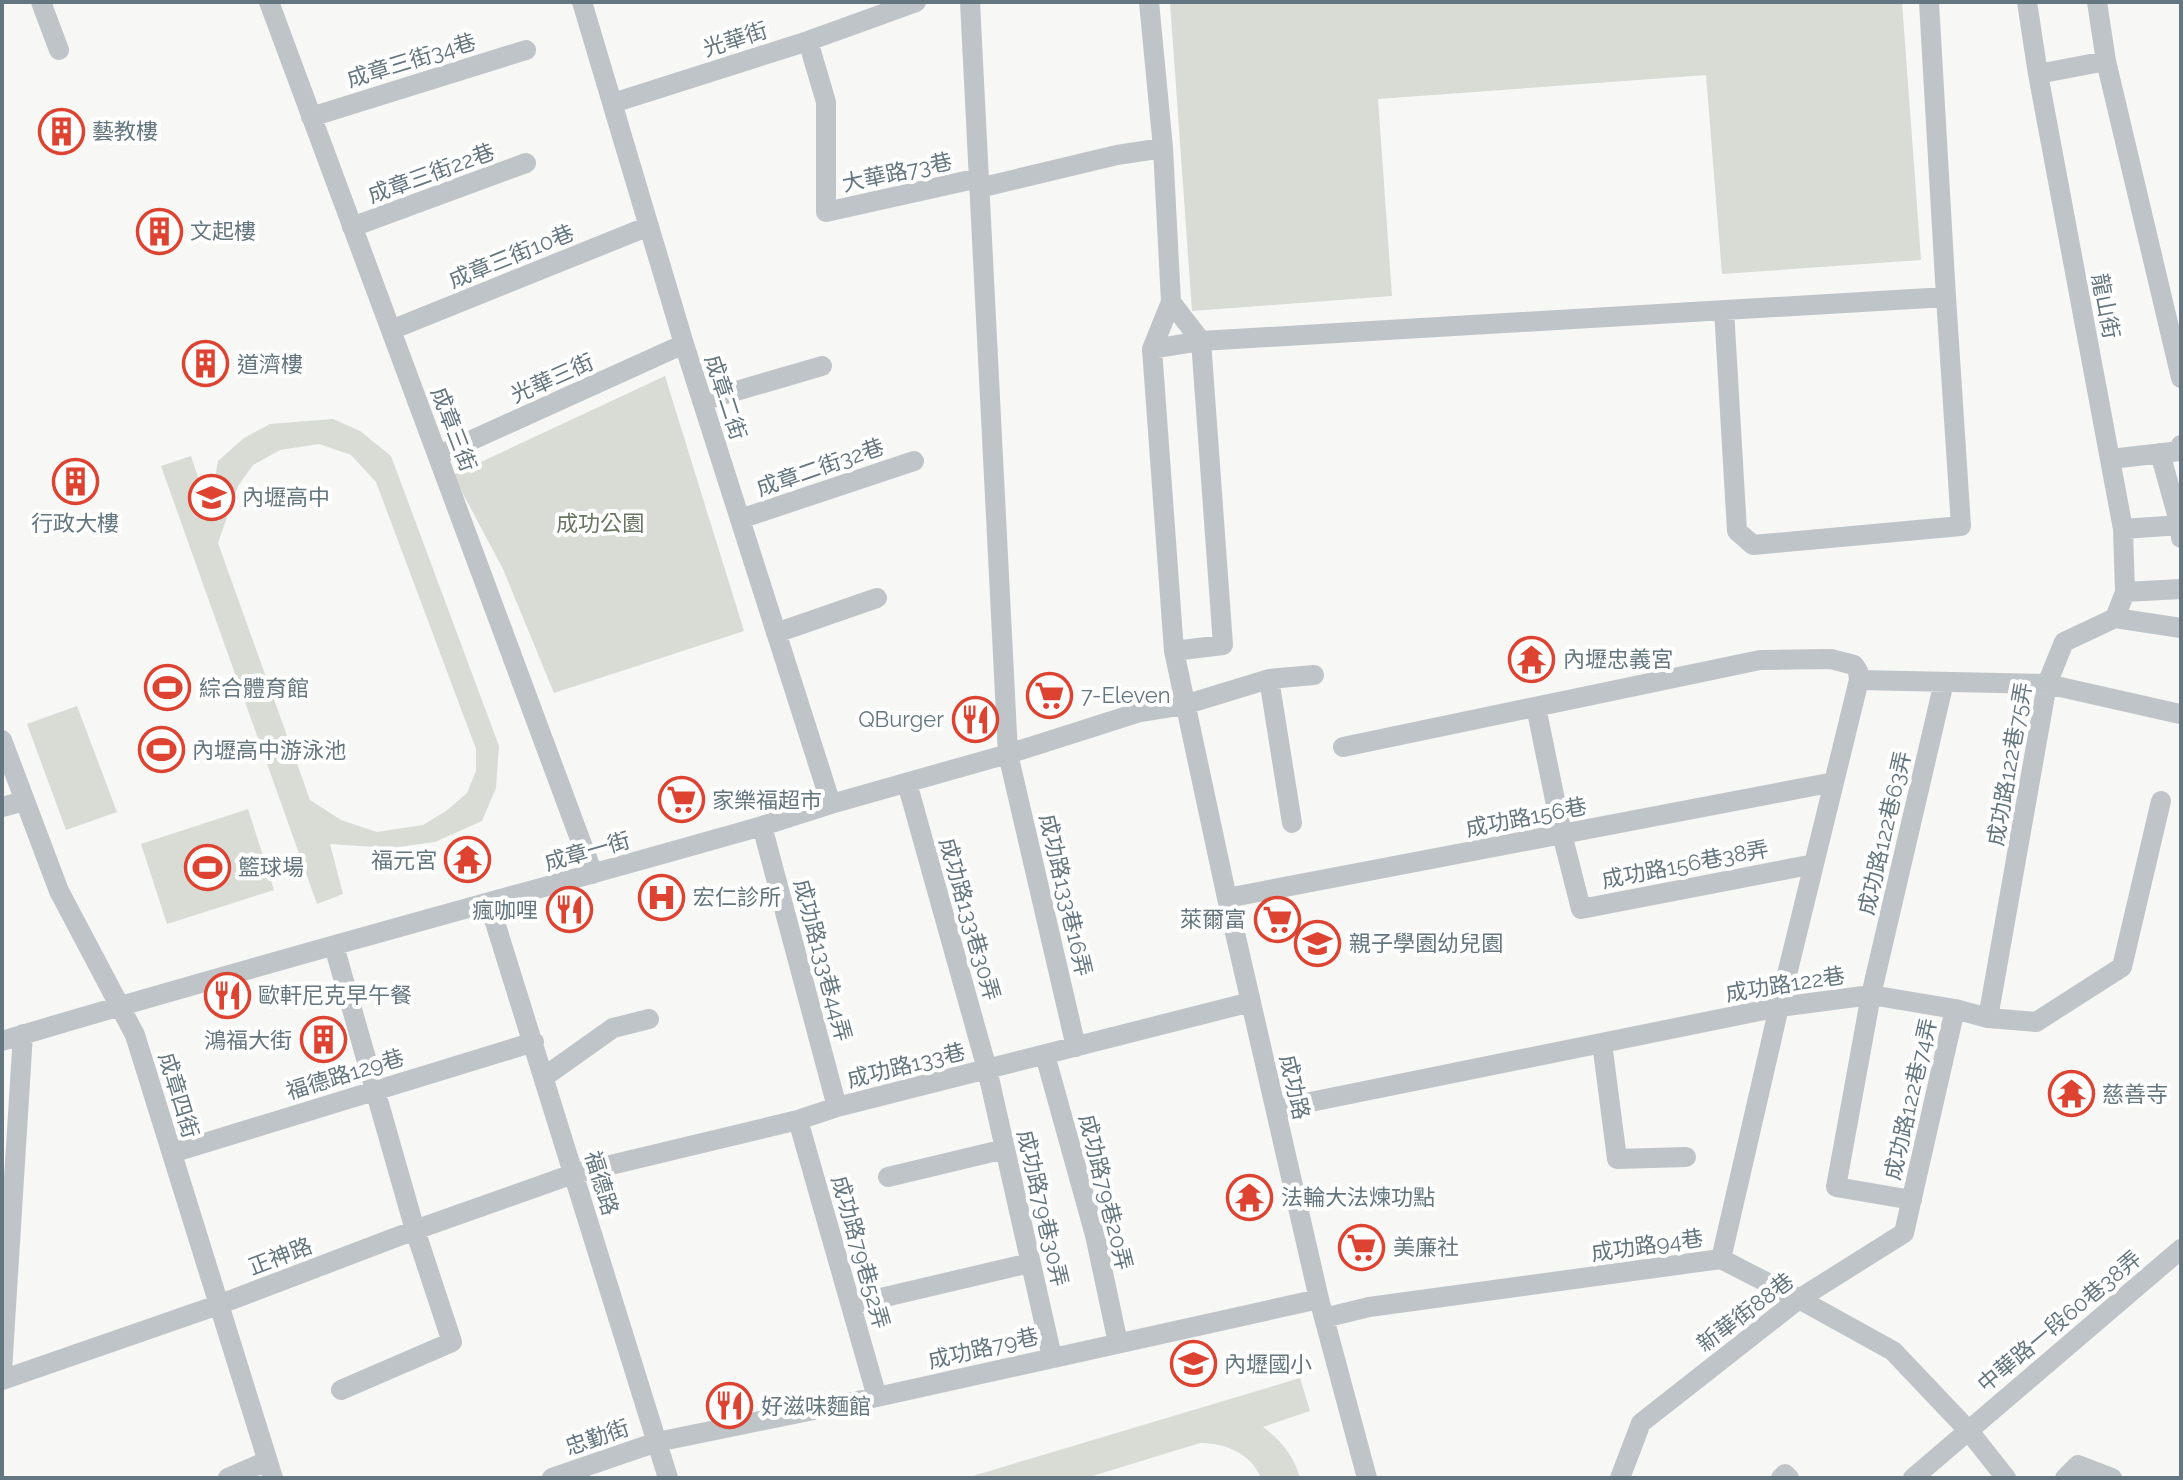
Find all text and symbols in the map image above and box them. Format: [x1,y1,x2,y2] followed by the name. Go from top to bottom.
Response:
[700,16,770,62] street label: 光華街
[343,28,479,92] street label: 成章三街34巷
[37,107,85,155] building icon: 藝教樓
[92,118,158,144] place label: 藝教樓
[364,138,498,208] street label: 成章三街22巷
[840,148,954,196] street label: 大華路73巷
[135,207,183,255] building icon: 文起樓
[190,218,256,244] place label: 文起樓
[445,219,577,293] street label: 成章三街10巷
[2087,271,2125,341] street label: 龍山街
[182,340,230,388] building icon: 道濟樓
[507,348,597,408] street label: 光華三街
[237,351,303,377] place label: 道濟樓
[700,351,752,443] street label: 成章二街
[426,383,482,475] street label: 成章三街
[753,433,887,501] street label: 成章二街32巷
[51,458,99,506] building icon: 行政大樓
[187,473,235,521] school or university icon: 內壢高中
[242,484,330,510] place label: 內壢高中
[31,510,119,536] place label: 行政大樓
[556,510,644,536] park label: 成功公園
[1508,635,1556,683] temple icon: 內壢忠義宮
[1563,646,1673,672] place label: 內壢忠義宮
[144,664,192,712] sports icon: 綜合體育館
[1026,671,1074,719] supermarket icon: 7-Eleven
[199,675,309,701] place label: 綜合體育館
[1982,680,2036,848] street label: 成功路122巷75弄
[1081,682,1170,708] place label: 7-Eleven
[951,695,999,743] restaurant icon: QBurger
[858,706,944,732] place label: QBurger
[137,726,185,774] sports icon: 內壢高中游泳池
[192,737,346,763] place label: 內壢高中游泳池
[1853,749,1915,917] street label: 成功路122巷63弄
[657,776,705,824] supermarket icon: 家樂福超市
[712,787,822,813] place label: 家樂福超市
[1463,793,1589,841] street label: 成功路156巷
[1035,811,1097,979] street label: 成功路133巷16弄
[541,826,633,876] street label: 成章一街
[934,835,1006,1003] street label: 成功路133巷30弄
[1599,835,1771,893] street label: 成功路156巷38弄
[444,836,492,884] temple icon: 福元宮
[183,843,231,891] sports icon: 籃球場
[371,847,437,873] place label: 福元宮
[238,854,304,880] place label: 籃球場
[638,873,686,921] hospital icon: 宏仁診所
[789,876,857,1044] street label: 成功路133巷44弄
[693,884,781,910] place label: 宏仁診所
[545,886,593,934] restaurant icon: 瘋咖哩
[1253,895,1301,943] supermarket icon: 萊爾富
[472,897,538,923] place label: 瘋咖哩
[1180,906,1246,932] place label: 萊爾富
[1294,919,1342,967] school or university icon: 親子學園幼兒園
[1349,930,1503,956] place label: 親子學園幼兒園
[1724,962,1846,1006] street label: 成功路122巷
[203,971,251,1019] restaurant icon: 歐軒尼克早午餐
[258,982,412,1008] place label: 歐軒尼克早午餐
[299,1016,347,1064] building icon: 鴻福大街
[1879,1016,1941,1182] street label: 成功路122巷74弄
[204,1027,292,1053] place label: 鴻福大街
[844,1038,968,1092] street label: 成功路133巷
[283,1044,407,1104] street label: 福德路129巷
[154,1049,204,1141] street label: 成章四街
[1275,1052,1315,1122] street label: 成功路
[2047,1070,2095,1118] temple icon: 慈善寺
[2102,1081,2168,1107] place label: 慈善寺
[1074,1111,1138,1273] street label: 成功路79巷20弄
[1012,1127,1074,1289] street label: 成功路79巷30弄
[580,1148,624,1218] street label: 福德路
[827,1172,895,1332] street label: 成功路79巷52弄
[1226,1173,1274,1221] temple icon: 法輪大法煉功點
[1281,1184,1435,1210] place label: 法輪大法煉功點
[1338,1223,1386,1271] supermarket icon: 美廉社
[1589,1224,1705,1266] street label: 成功路94巷
[245,1232,315,1280] street label: 正神路
[1393,1234,1459,1260] place label: 美廉社
[1972,1245,2146,1397] street label: 中華路一段60巷38弄
[1692,1267,1798,1357] street label: 新華街88巷
[925,1323,1041,1373] street label: 成功路79巷
[1169,1340,1217,1388] school or university icon: 內壢國小
[1224,1351,1312,1377] place label: 內壢國小
[706,1382,754,1430] restaurant icon: 好滋味麵館
[761,1393,871,1419] place label: 好滋味麵館
[562,1414,632,1460] street label: 忠勤街

